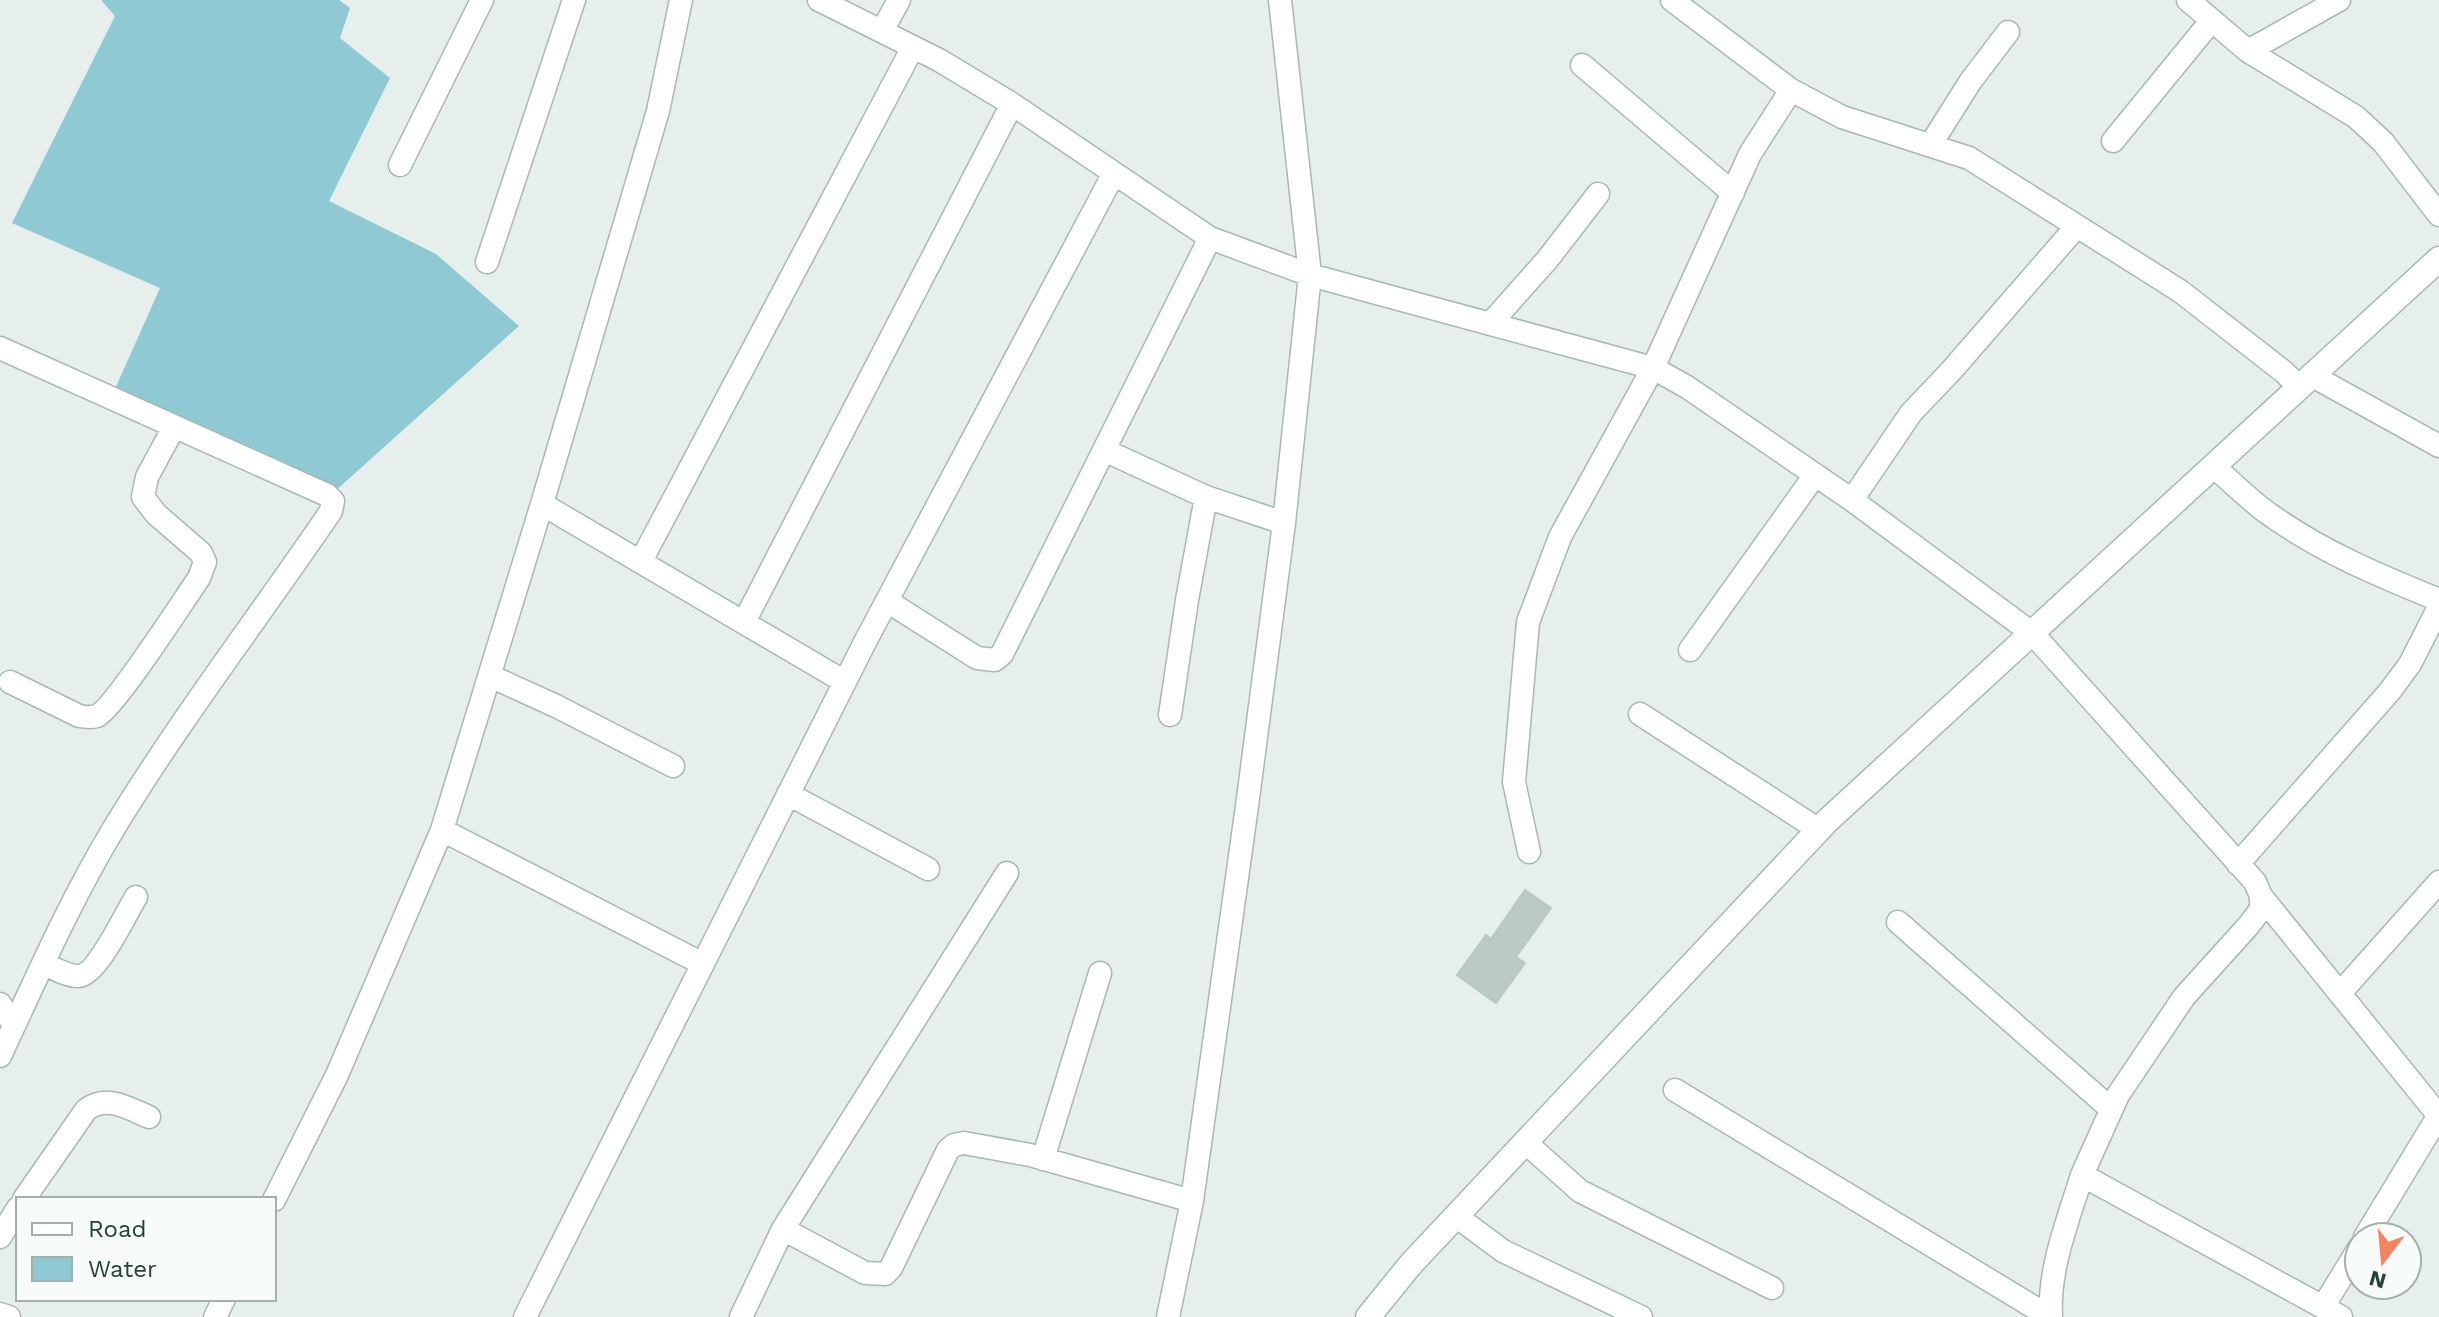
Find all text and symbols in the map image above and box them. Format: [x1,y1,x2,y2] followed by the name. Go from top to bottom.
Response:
[16,1197,276,1301] legend
[88,1215,147,1243] text: Road
[2343,1221,2423,1301] north arrow
[88,1255,157,1283] text: Water
[2366,1265,2389,1294] text: N

